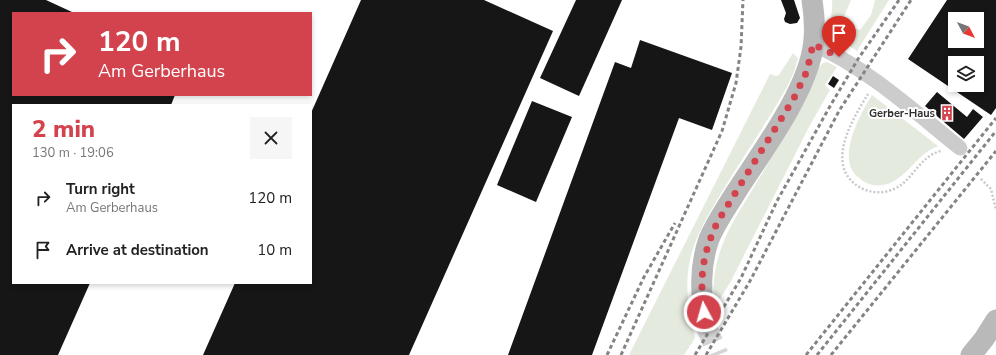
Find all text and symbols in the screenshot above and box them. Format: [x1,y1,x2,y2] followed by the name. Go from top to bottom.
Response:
[948,12,984,48] north arrow
[948,12,984,92] map controls
[822,16,856,57] pin
[828,22,850,44] icon: arrive
[98,23,181,61] text: 120 m
[32,28,84,80] icon: right
[948,56,984,92] button: layers
[98,59,225,83] text: Am Gerberhaus
[938,104,956,122] building icon: Gerber-Haus
[869,106,935,121] place label: Gerber-Haus
[32,113,95,145] text: 2 min
[250,117,292,159] button: close
[32,144,114,162] text: 130 m · 19:06
[66,179,135,199] text: Turn right
[32,187,54,209] icon: right
[248,188,292,208] text: 120 m
[66,199,158,217] text: Am Gerberhaus
[32,239,54,261] icon: arrive
[66,240,209,260] text: Arrive at destination
[257,240,292,260] text: 10 m
[683,291,725,333] position arrow

